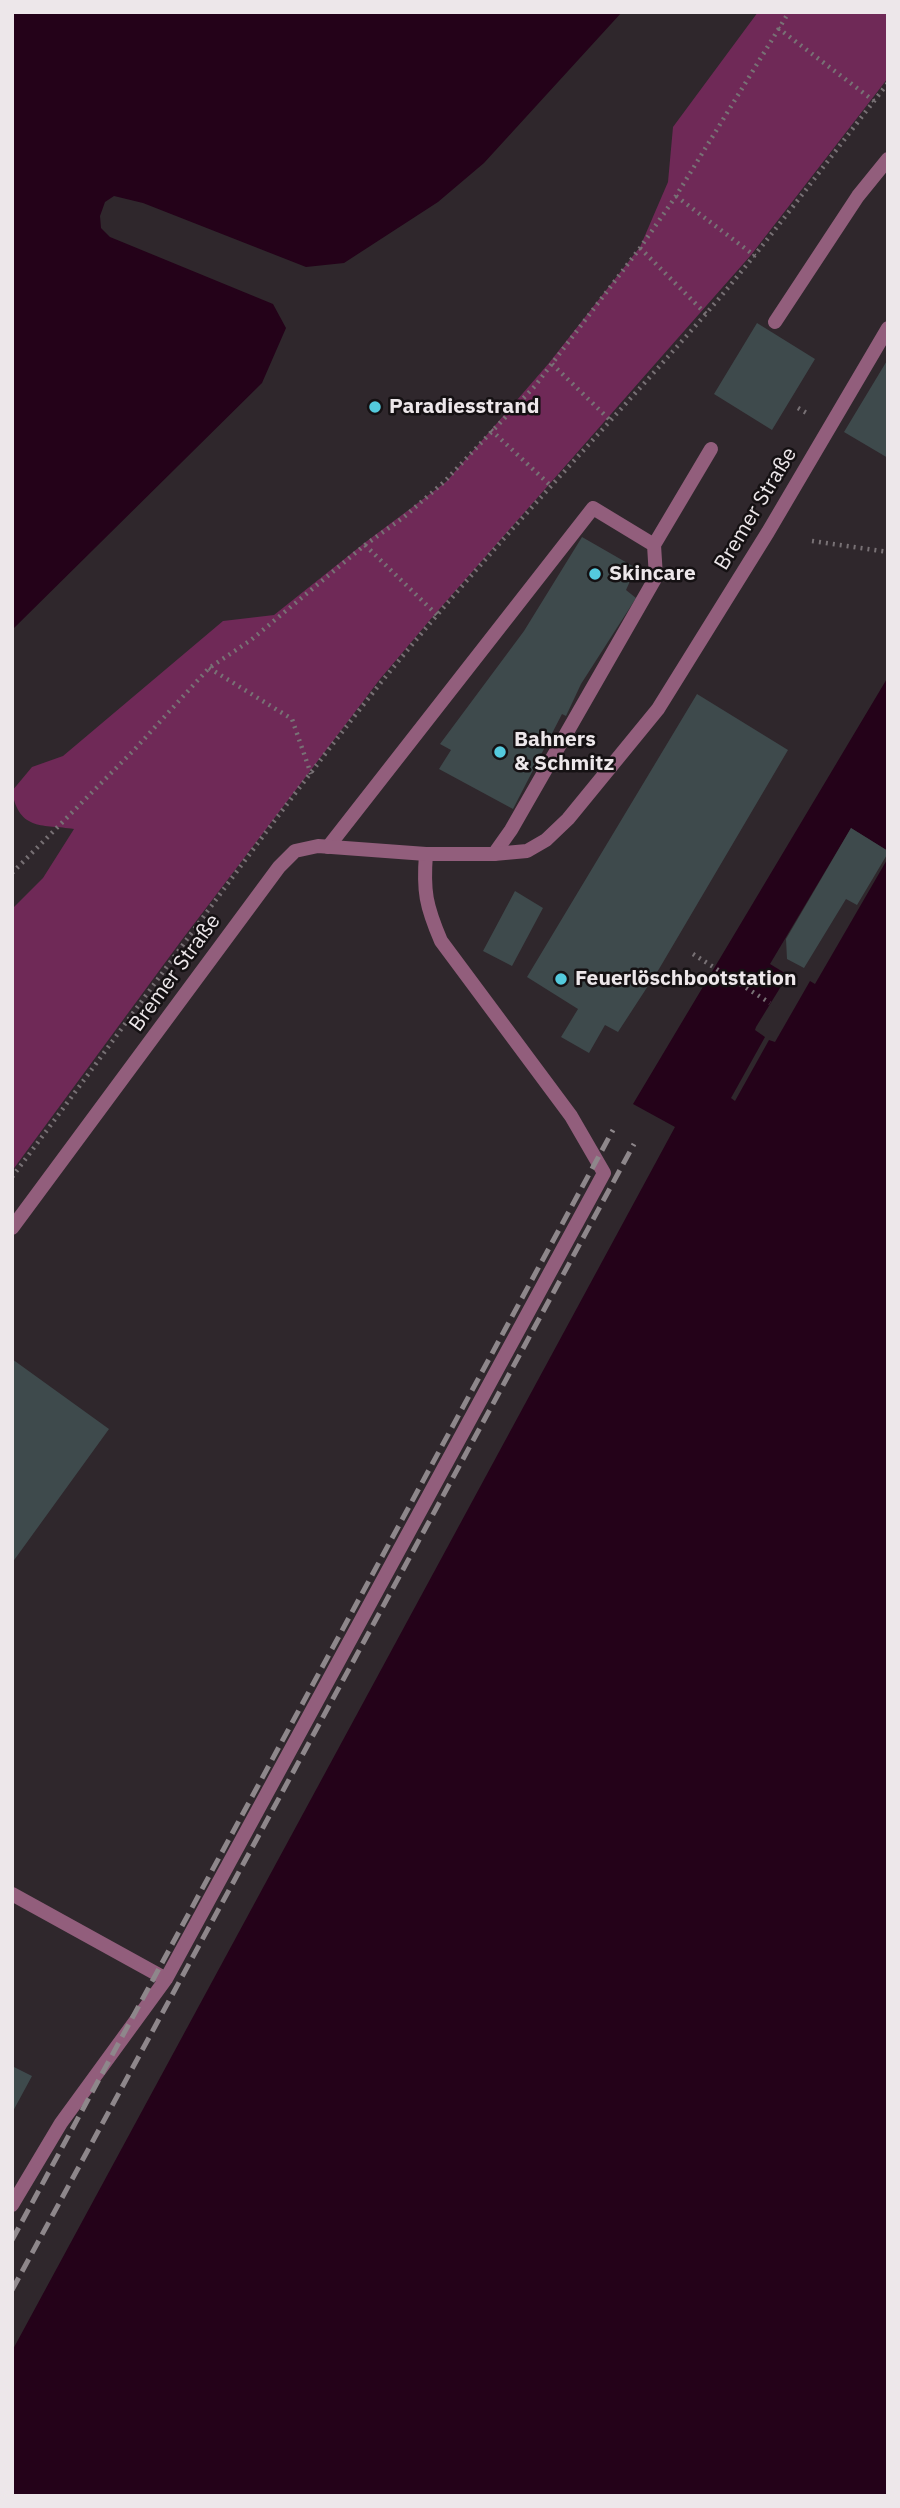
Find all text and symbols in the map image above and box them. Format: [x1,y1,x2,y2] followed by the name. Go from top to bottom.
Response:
[389,394,539,420] place label: Paradiesstrand
[367,399,383,415] marker: Paradiesstrand
[709,443,803,575] street label: Bremer Straße
[609,561,696,587] place label: Skincare
[587,566,603,582] marker: Skincare
[514,727,614,777] place label: Bahners & Schmitz
[492,744,508,760] marker: Bahners & Schmitz
[124,909,226,1037] street label: Bremer Straße
[575,966,796,992] place label: Feuerlöschbootstation
[553,971,569,987] marker: Feuerlöschbootstation

